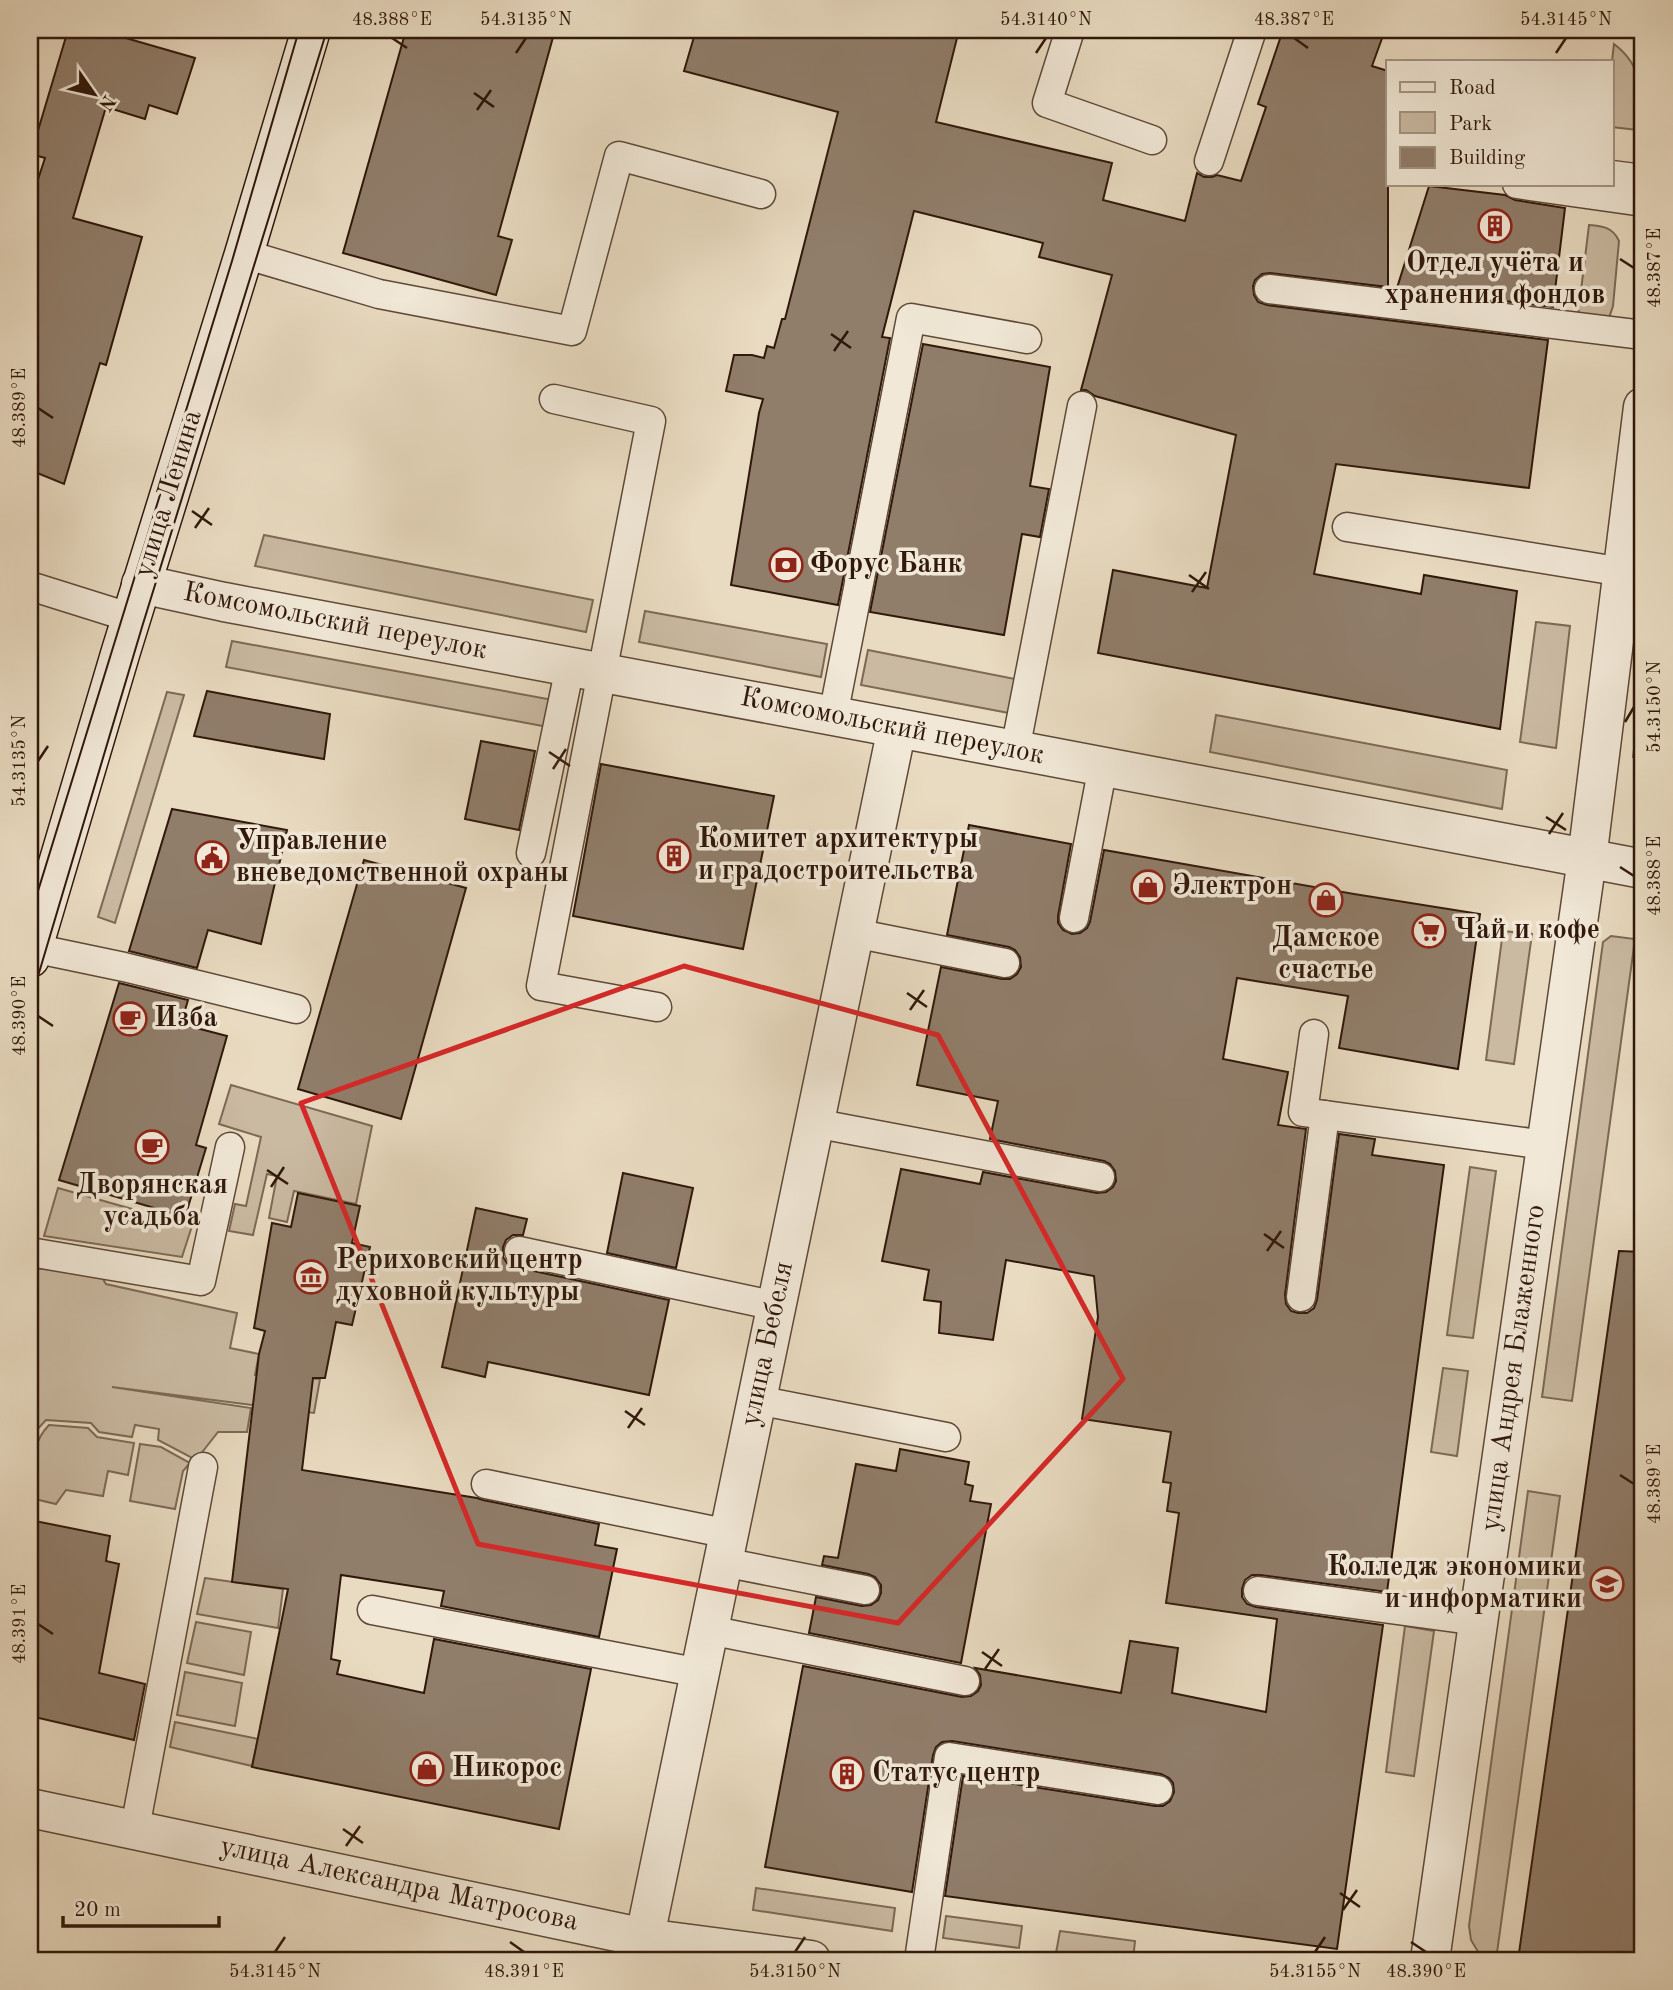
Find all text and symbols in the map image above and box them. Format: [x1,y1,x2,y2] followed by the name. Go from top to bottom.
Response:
[352,11,432,29] text: 48.388°E
[480,11,572,29] text: 54.3135°N
[1000,11,1092,29] text: 54.3140°N
[1254,11,1334,29] text: 48.387°E
[1520,11,1612,29] text: 54.3145°N
[60,60,130,130] north arrow
[1386,60,1614,186] legend
[1449,78,1496,99] text: Road
[94,91,118,114] text: N
[1449,114,1492,135] text: Park
[1449,148,1526,169] text: Building
[1476,207,1514,245] building icon: Отдел учёта и хранения фондов
[1646,228,1664,308] text: 48.387°E
[1385,249,1605,310] place label: Отдел учёта и хранения фондов
[11,368,29,448] text: 48.389°E
[130,407,208,581] street label: улица Ленина
[767,546,805,584] bank icon: Форус Банк
[810,551,963,579] place label: Форус Банк
[181,579,489,665] street label: Комсомольский переулок
[1646,661,1664,753] text: 54.3150°N
[738,684,1046,770] street label: Комсомольский переулок
[11,715,29,807] text: 54.3135°N
[698,825,978,886] place label: Комитет архитектуры и градостроительства
[236,828,569,888] place label: Управление вневедомственной охраны
[1646,836,1664,916] text: 48.388°E
[655,837,693,875] building icon: Комитет архитектуры и градостроительства
[193,839,231,877] public building icon: Управление вневедомственной охраны
[1129,868,1167,906] shop icon: Электрон
[1172,872,1292,901] place label: Электрон
[1307,881,1345,919] shop icon: Дамское счастье
[1410,912,1448,950] supermarket icon: Чай и кофе
[1454,917,1600,945] place label: Чай и кофе
[1272,925,1380,985] place label: Дамское счастье
[11,976,29,1056] text: 48.390°E
[111,1000,149,1038] cafe icon: Изба
[154,1005,218,1033] place label: Изба
[133,1128,171,1166] cafe icon: Дворянская усадьба
[76,1172,228,1232] place label: Дворянская усадьба
[1477,1203,1551,1533] street label: улица Андрея Блаженного
[336,1247,583,1307] place label: Рериховский центр духовной культуры
[292,1258,330,1296] museum icon: Рериховский центр духовной культуры
[737,1259,799,1429] street label: улица Бебеля
[1646,1444,1664,1524] text: 48.389°E
[1327,1553,1582,1614] place label: Колледж экономики и информатики
[1588,1565,1626,1603] school or university icon: Колледж экономики и информатики
[11,1584,29,1664] text: 48.391°E
[408,1750,446,1788] shop icon: Никорос
[452,1755,562,1783] place label: Никорос
[828,1755,866,1793] building icon: Статус центр
[872,1759,1041,1788] place label: Статус центр
[217,1833,581,1937] street label: улица Александра Матросова
[63,1885,219,1929] scale bar
[74,1900,121,1921] text: 20 m
[229,1963,321,1981] text: 54.3145°N
[484,1963,564,1981] text: 48.391°E
[749,1963,841,1981] text: 54.3150°N
[1269,1963,1361,1981] text: 54.3155°N
[1386,1963,1466,1981] text: 48.390°E

